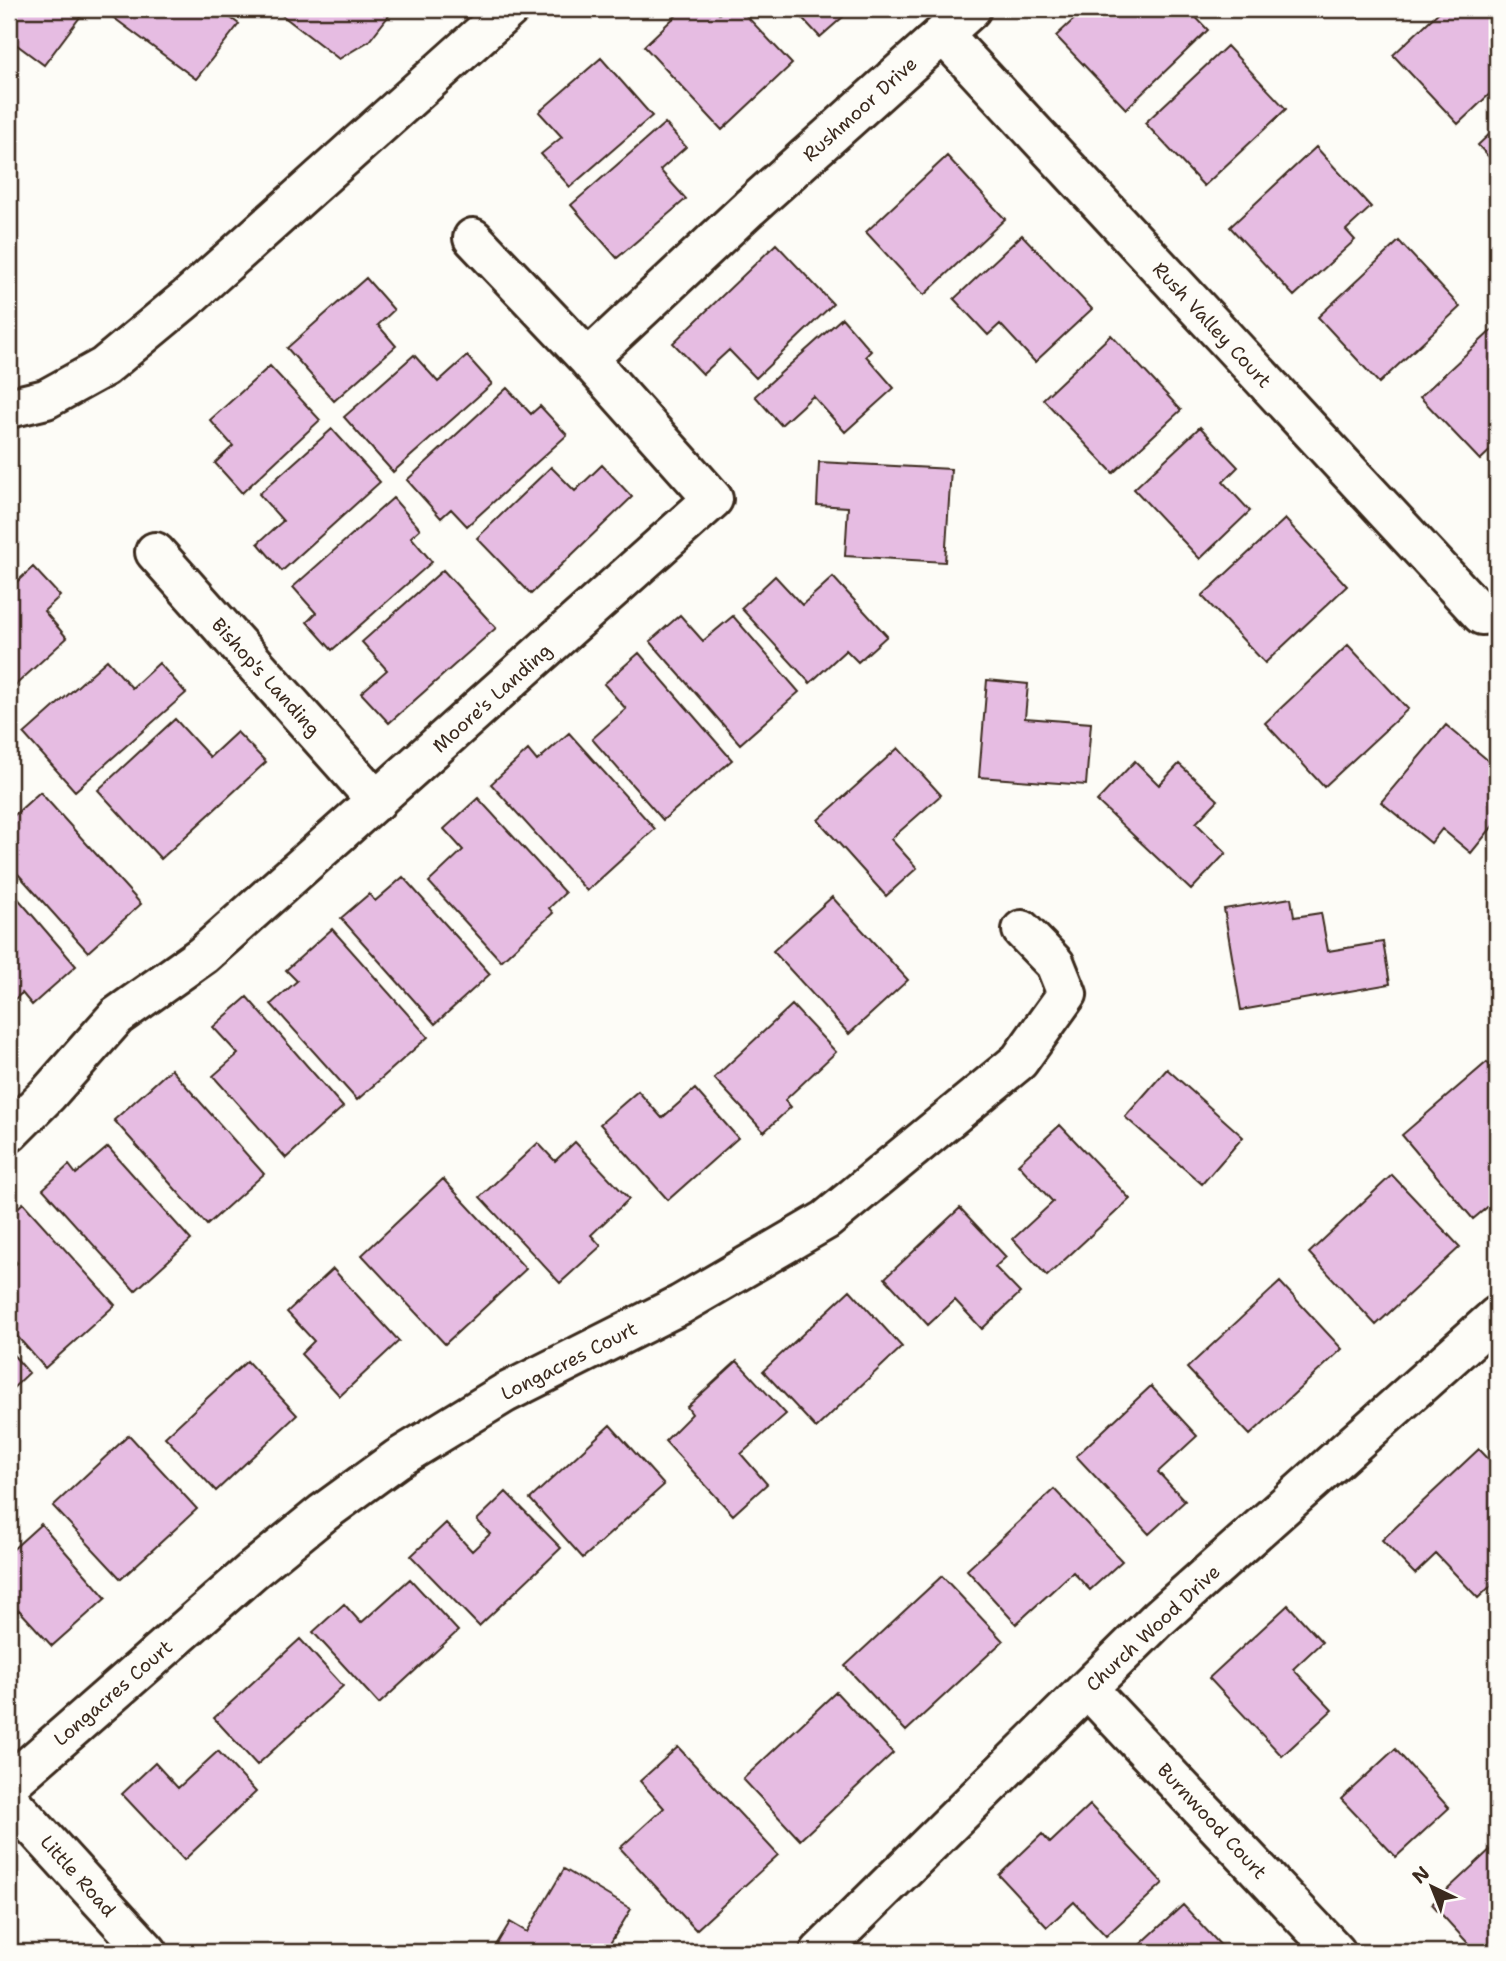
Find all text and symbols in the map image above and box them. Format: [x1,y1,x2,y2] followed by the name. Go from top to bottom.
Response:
[798,51,922,167] street label: Rushmoor Drive
[1147,257,1277,393] street label: Rush Valley Court
[206,612,326,742] street label: Bishop's Landing
[427,638,557,758] street label: Moore's Landing
[497,1316,641,1406] street label: Longacres Court
[1080,1559,1226,1697] street label: Church Wood Drive
[48,1634,178,1752] street label: Longacres Court
[1152,1758,1272,1884] street label: Burnwood Court
[35,1830,121,1922] street label: Little Road
[1398,1853,1468,1923] north arrow
[1407,1861,1435,1889] text: N

